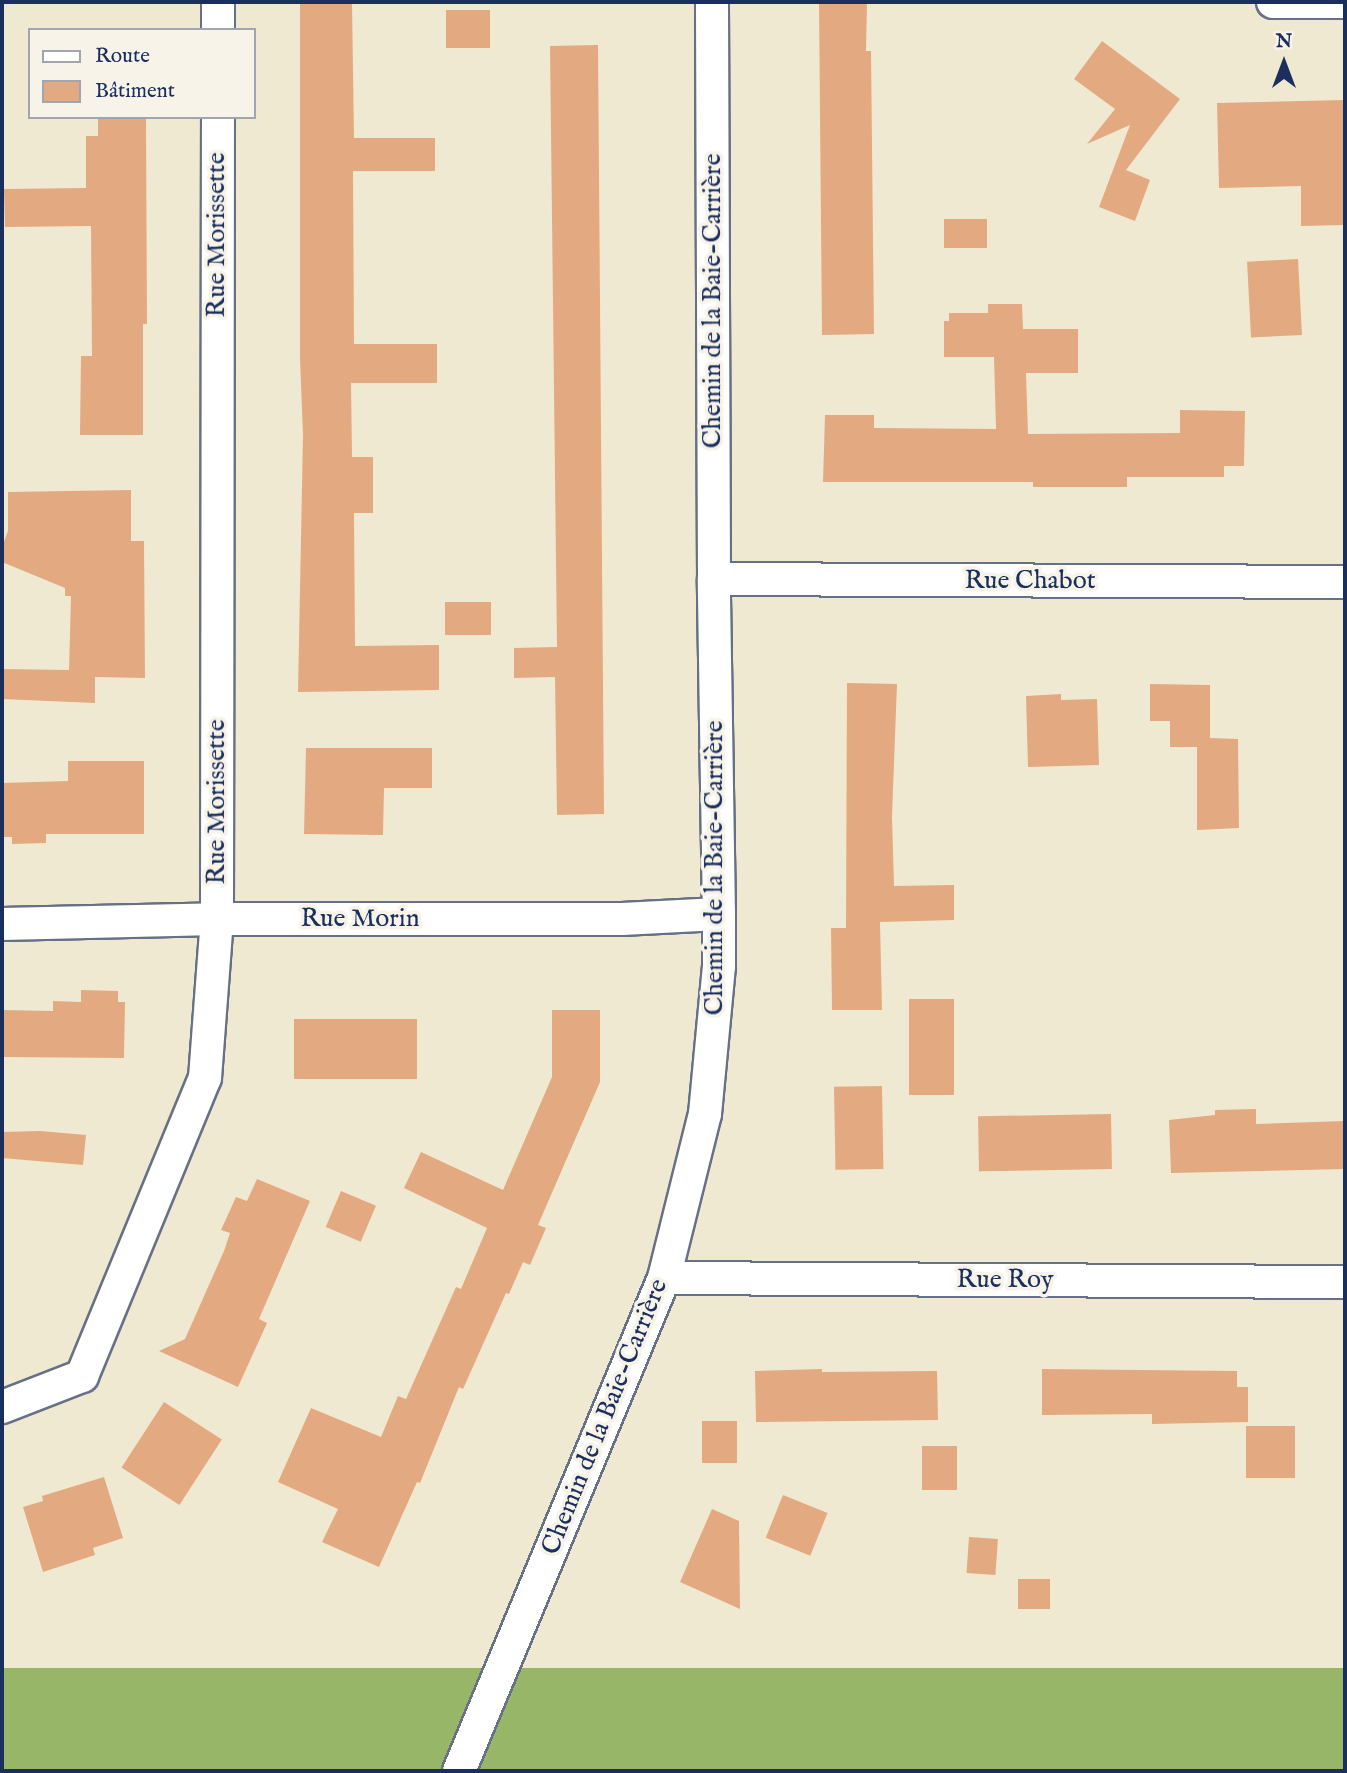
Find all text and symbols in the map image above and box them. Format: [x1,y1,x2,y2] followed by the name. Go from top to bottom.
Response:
[28,28,256,119] legend
[1249,28,1319,98] north arrow
[1276,30,1292,54] text: N
[95,43,150,70] text: Route
[95,78,175,105] text: Bâtiment
[201,152,233,318] street label: Rue Morissette
[697,154,729,448] street label: Chemin de la Baie-Carrière
[964,565,1096,597] street label: Rue Chabot
[201,719,233,885] street label: Rue Morissette
[699,721,731,1015] street label: Chemin de la Baie-Carrière
[300,903,420,935] street label: Rue Morin
[956,1264,1054,1296] street label: Rue Roy
[535,1274,675,1560] street label: Chemin de la Baie-Carrière

